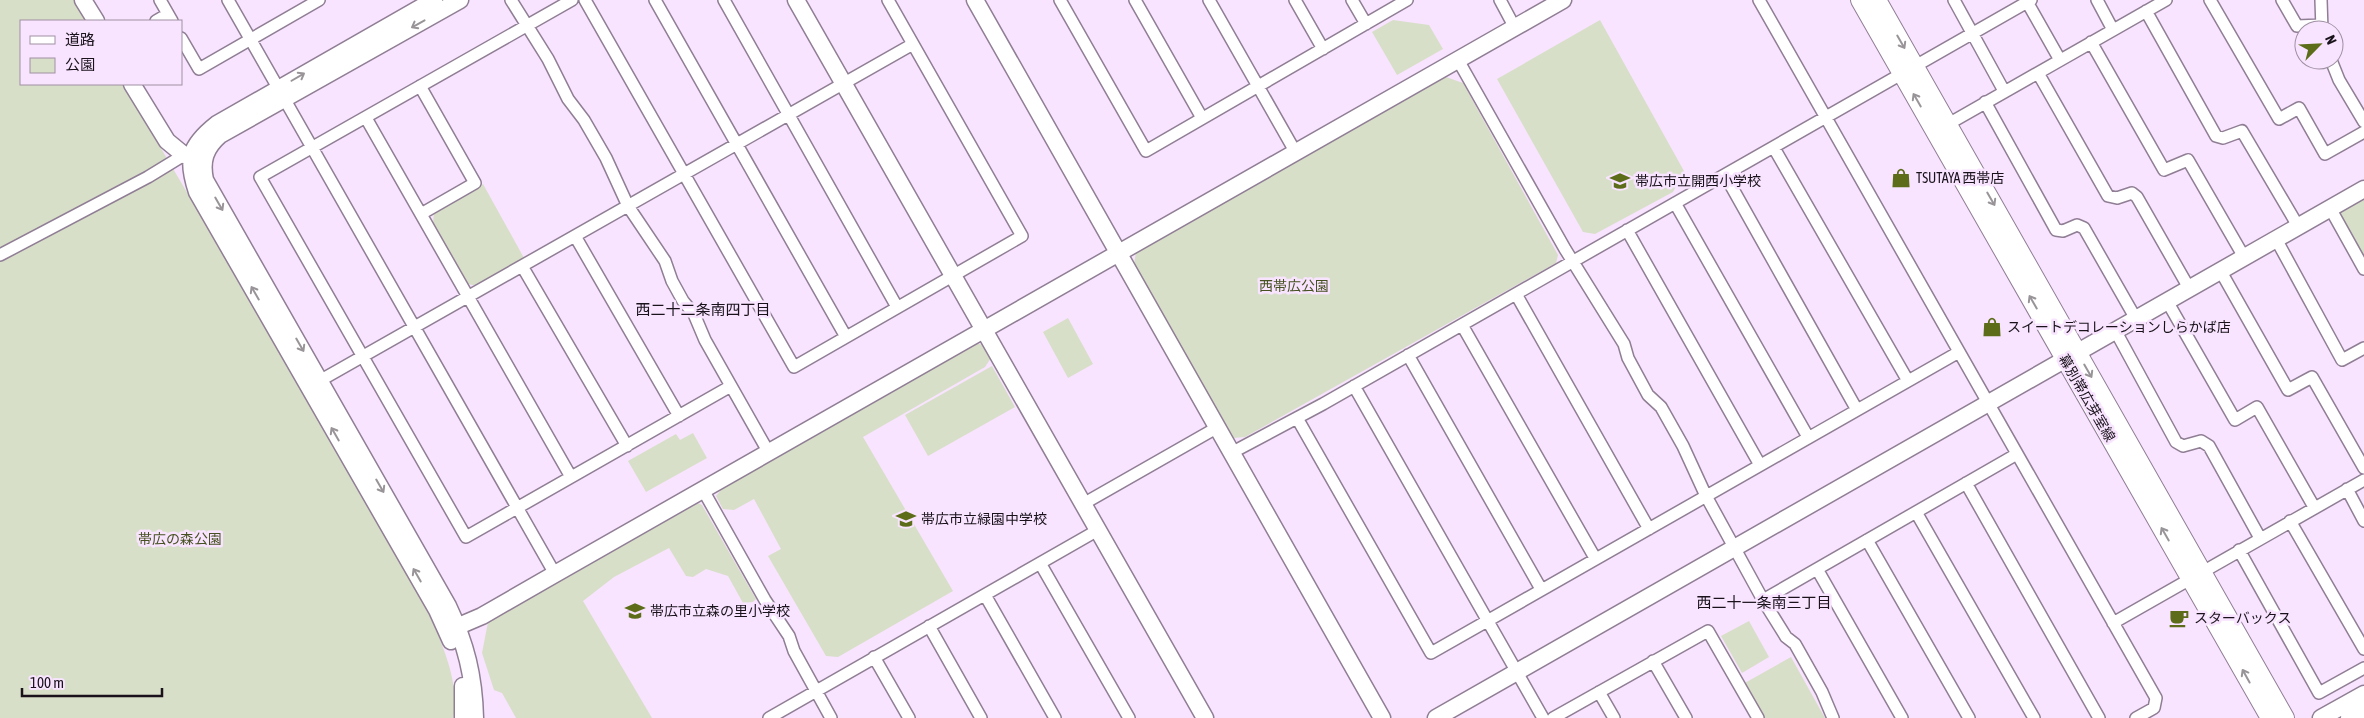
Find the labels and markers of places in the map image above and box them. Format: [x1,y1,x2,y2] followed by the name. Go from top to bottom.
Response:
[1890,167,1912,189] shop icon: TSUTAYA 西帯店
[1609,170,1631,192] school or university icon: 帯広市立開西小学校
[1916,170,2004,186] place label: TSUTAYA 西帯店
[1635,173,1761,189] place label: 帯広市立開西小学校
[1981,316,2003,338] shop icon: スイートデコレーションしらかば店
[2007,319,2231,335] place label: スイートデコレーションしらかば店
[895,508,917,530] school or university icon: 帯広市立緑園中学校
[921,511,1047,527] place label: 帯広市立緑園中学校
[624,600,646,622] school or university icon: 帯広市立森の里小学校
[650,603,790,619] place label: 帯広市立森の里小学校
[2168,607,2190,629] cafe icon: スターバックス
[2194,610,2291,626] place label: スターバックス

